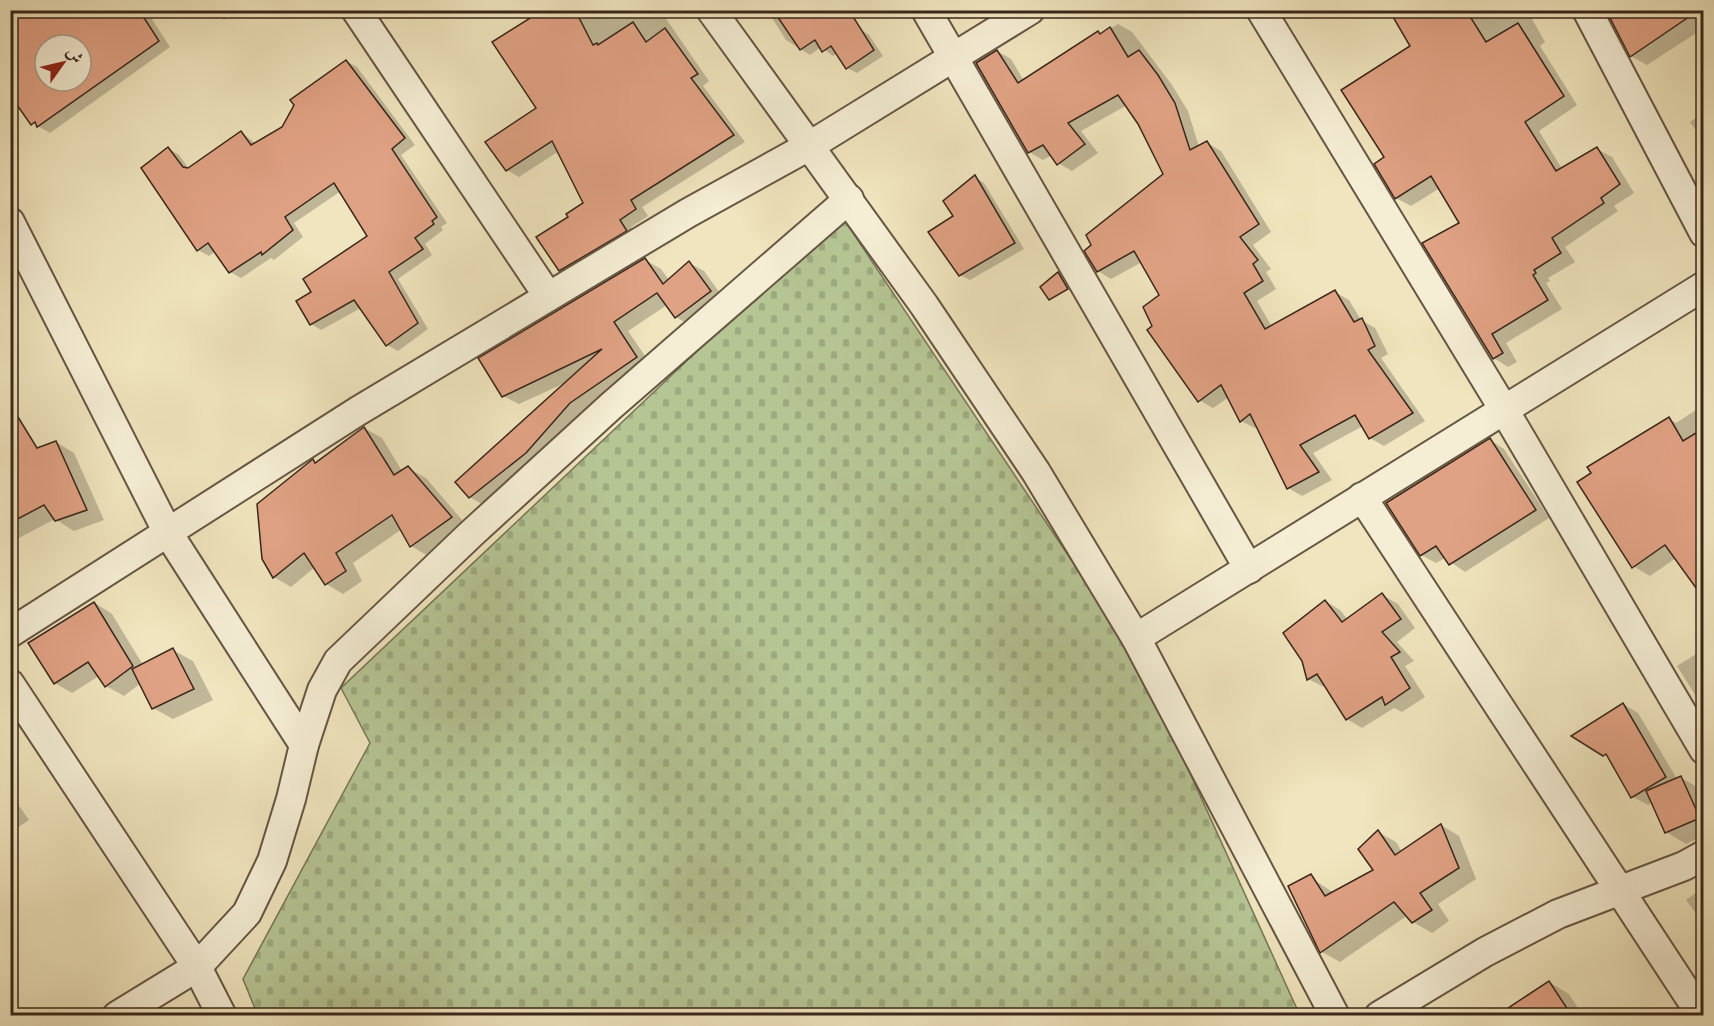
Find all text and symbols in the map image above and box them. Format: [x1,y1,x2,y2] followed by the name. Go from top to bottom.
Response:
[33,33,93,93] north arrow
[63,42,88,67] text: ش

